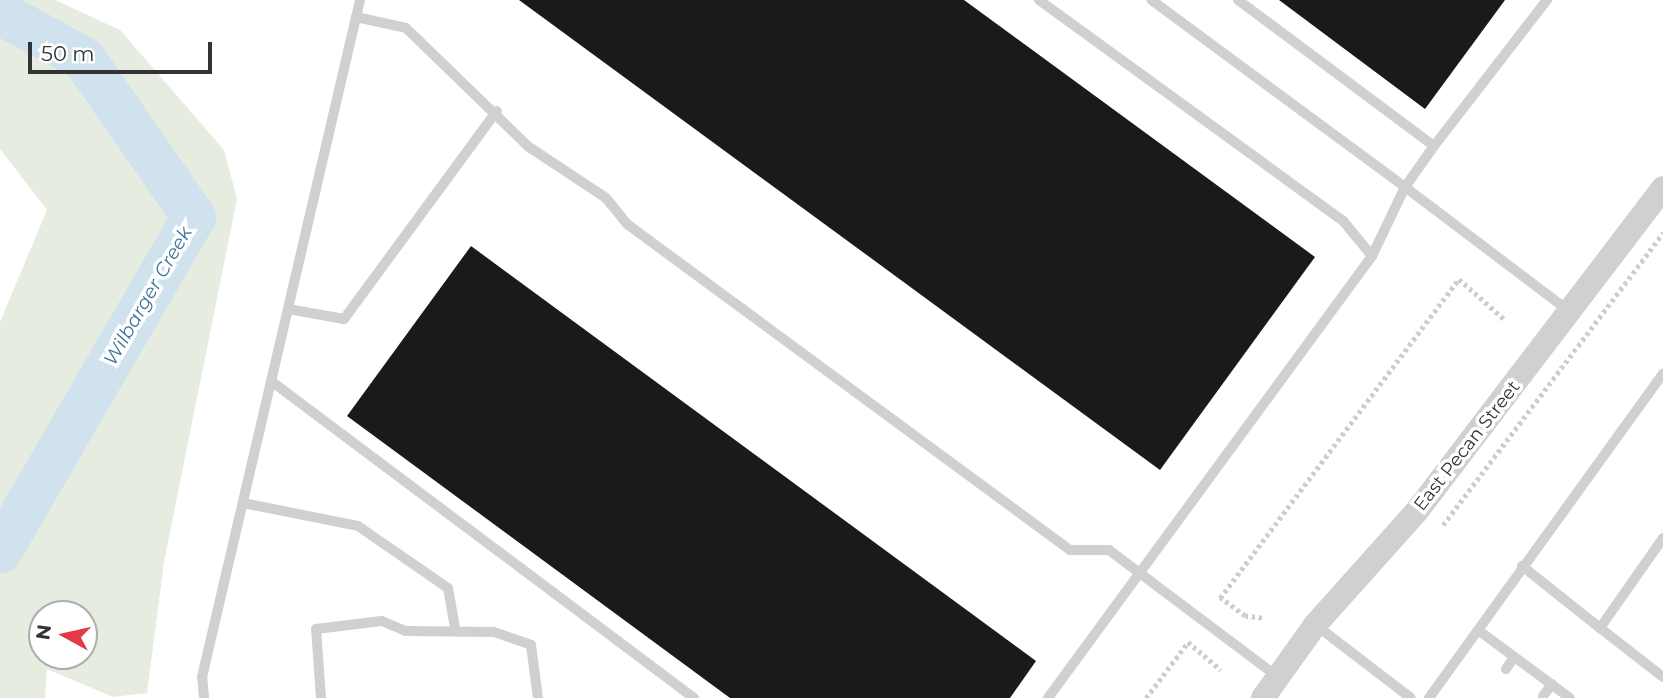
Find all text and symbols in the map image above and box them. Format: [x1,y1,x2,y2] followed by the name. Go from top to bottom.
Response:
[32,28,215,72] scale bar
[41,41,95,66] text: 50 m
[99,223,197,369] water label: Wilbarger Creek
[1410,377,1524,515] street label: East Pecan Street
[28,600,98,670] north arrow
[31,623,56,641] text: N

